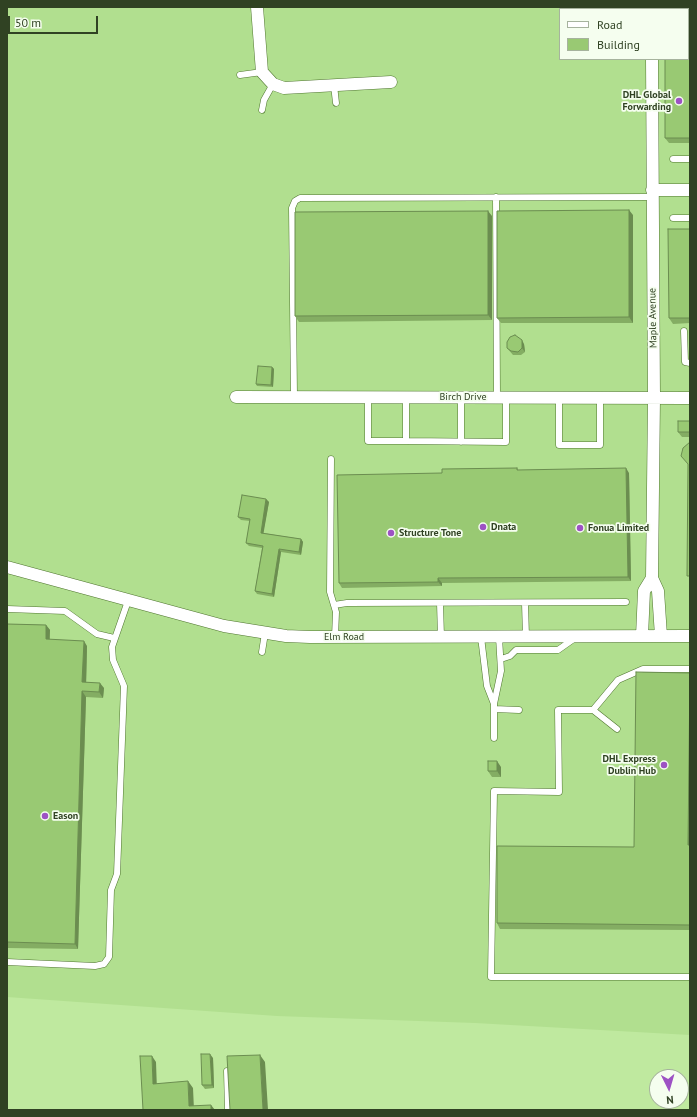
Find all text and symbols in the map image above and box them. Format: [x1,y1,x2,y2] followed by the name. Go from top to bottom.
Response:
[10,8,100,34] scale bar
[559,8,689,60] legend
[15,15,41,30] text: 50 m
[597,17,622,32] text: Road
[597,37,640,52] text: Building
[622,89,671,112] place label: DHL Global Forwarding
[674,96,684,106] marker: DHL Global Forwarding
[646,288,660,348] street label: Maple Avenue
[440,391,486,403] street label: Birch Drive
[491,521,516,533] place label: Dnata
[478,522,488,532] marker: Dnata
[588,522,649,534] place label: Fonua Limited
[575,523,585,533] marker: Fonua Limited
[399,527,461,539] place label: Structure Tone
[386,528,396,538] marker: Structure Tone
[324,631,364,643] street label: Elm Road
[602,753,656,776] place label: DHL Express Dublin Hub
[659,760,669,770] marker: DHL Express Dublin Hub
[53,810,78,822] place label: Eason
[40,811,50,821] marker: Eason
[649,1069,689,1109] north arrow
[666,1093,674,1107] text: N

